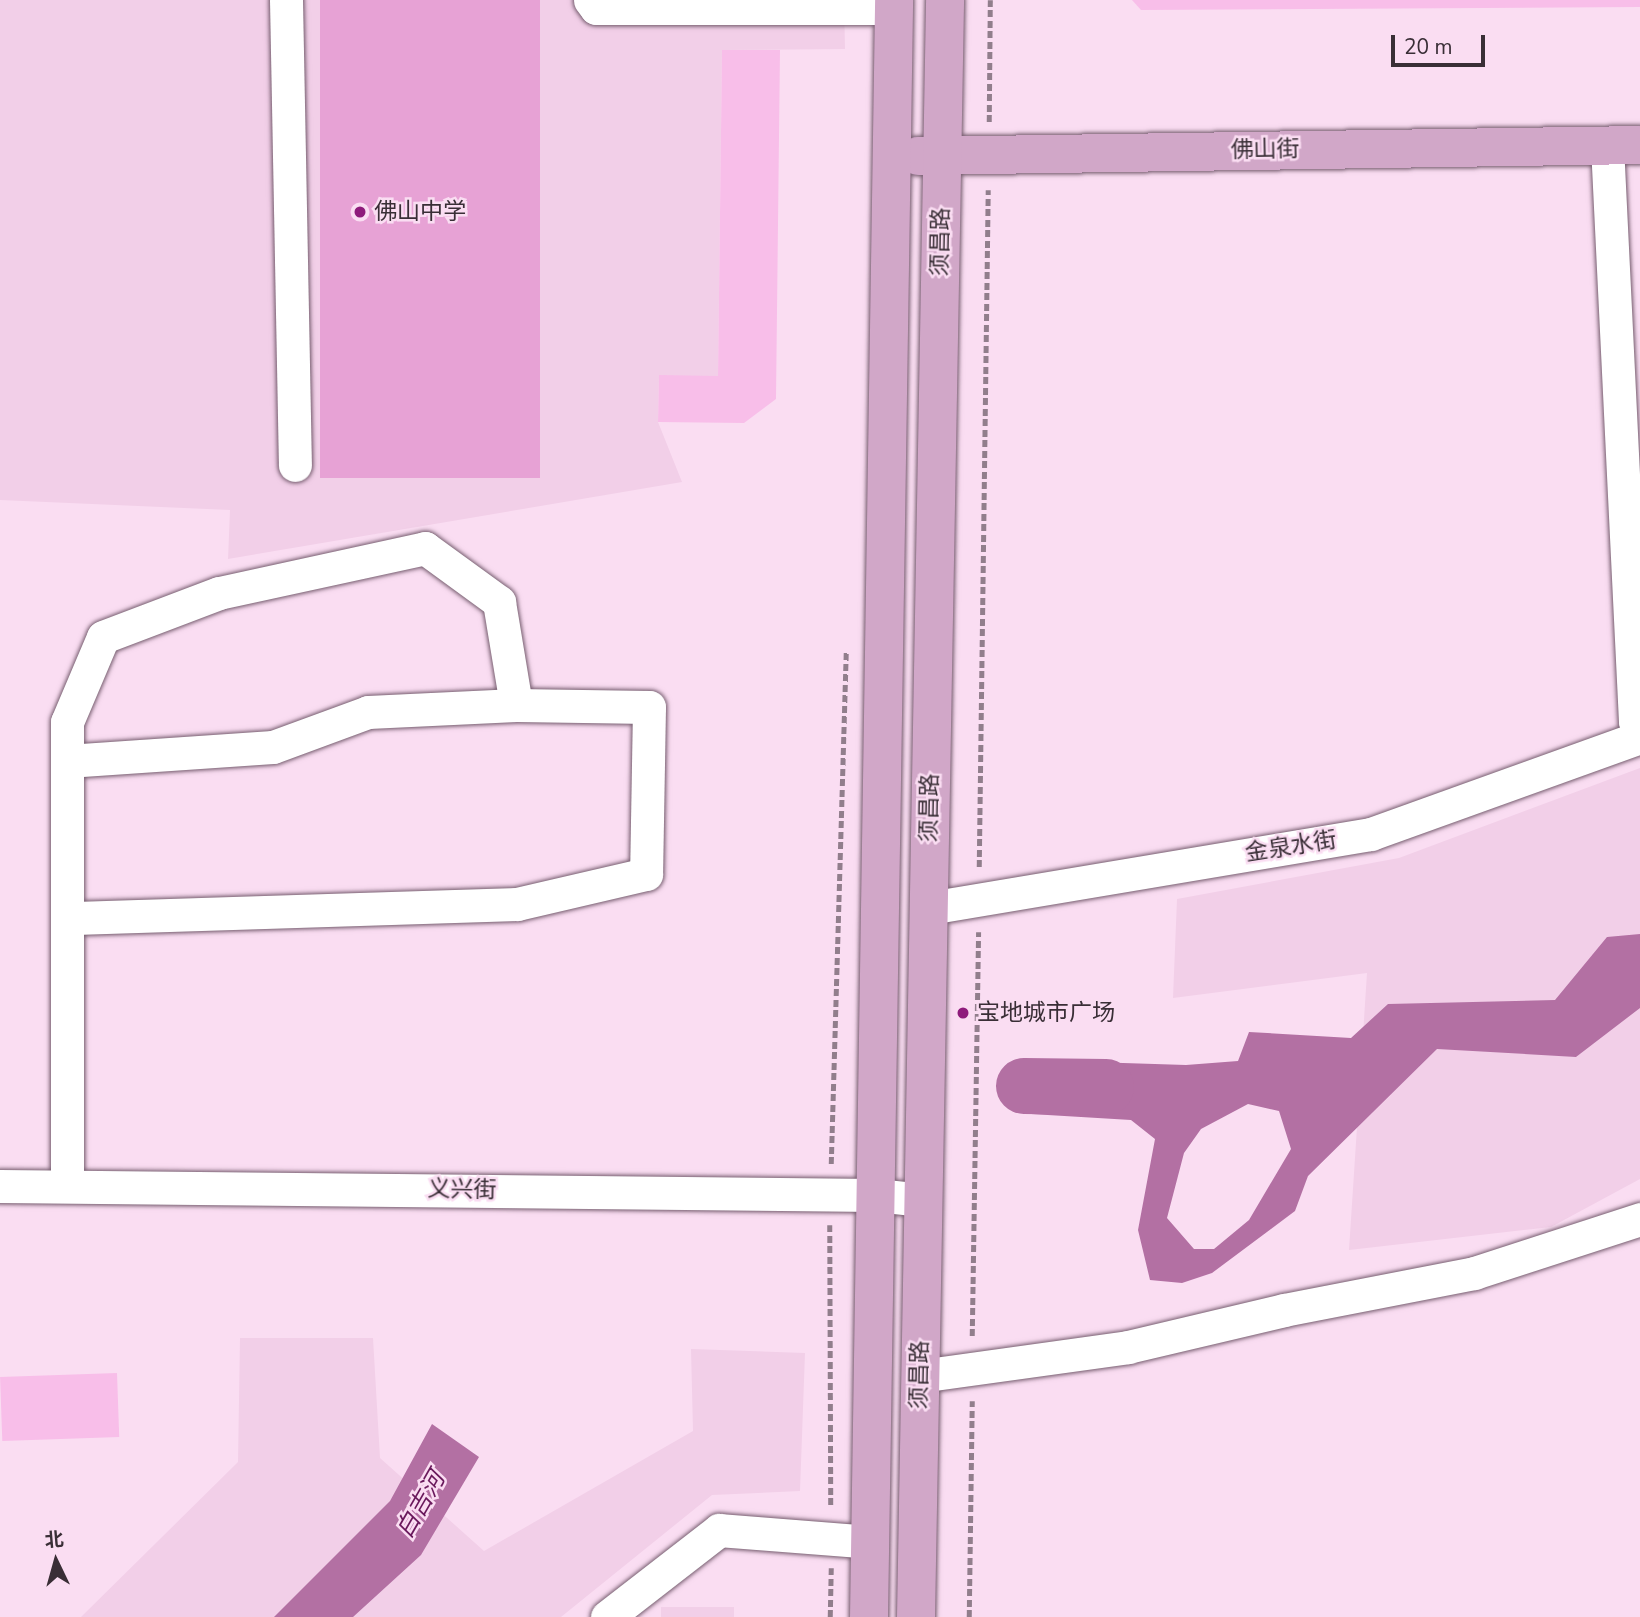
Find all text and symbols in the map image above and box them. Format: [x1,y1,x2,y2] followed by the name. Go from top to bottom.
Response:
[1395,21,1490,65] scale bar
[1404,33,1453,61] text: 20 m
[1230,136,1300,164] street label: 佛山街
[374,198,466,226] place label: 佛山中学
[352,204,368,220] marker: 佛山中学
[927,207,955,277] street label: 须昌路
[916,773,944,843] street label: 须昌路
[1243,826,1339,868] street label: 金泉水街
[977,999,1115,1027] place label: 宝地城市广场
[955,1005,971,1021] marker: 宝地城市广场
[427,1176,497,1204] street label: 义兴街
[906,1340,934,1410] street label: 须昌路
[391,1467,451,1543] water label: 白吉河
[21,1526,91,1596] north arrow
[44,1526,65,1554] text: 北

